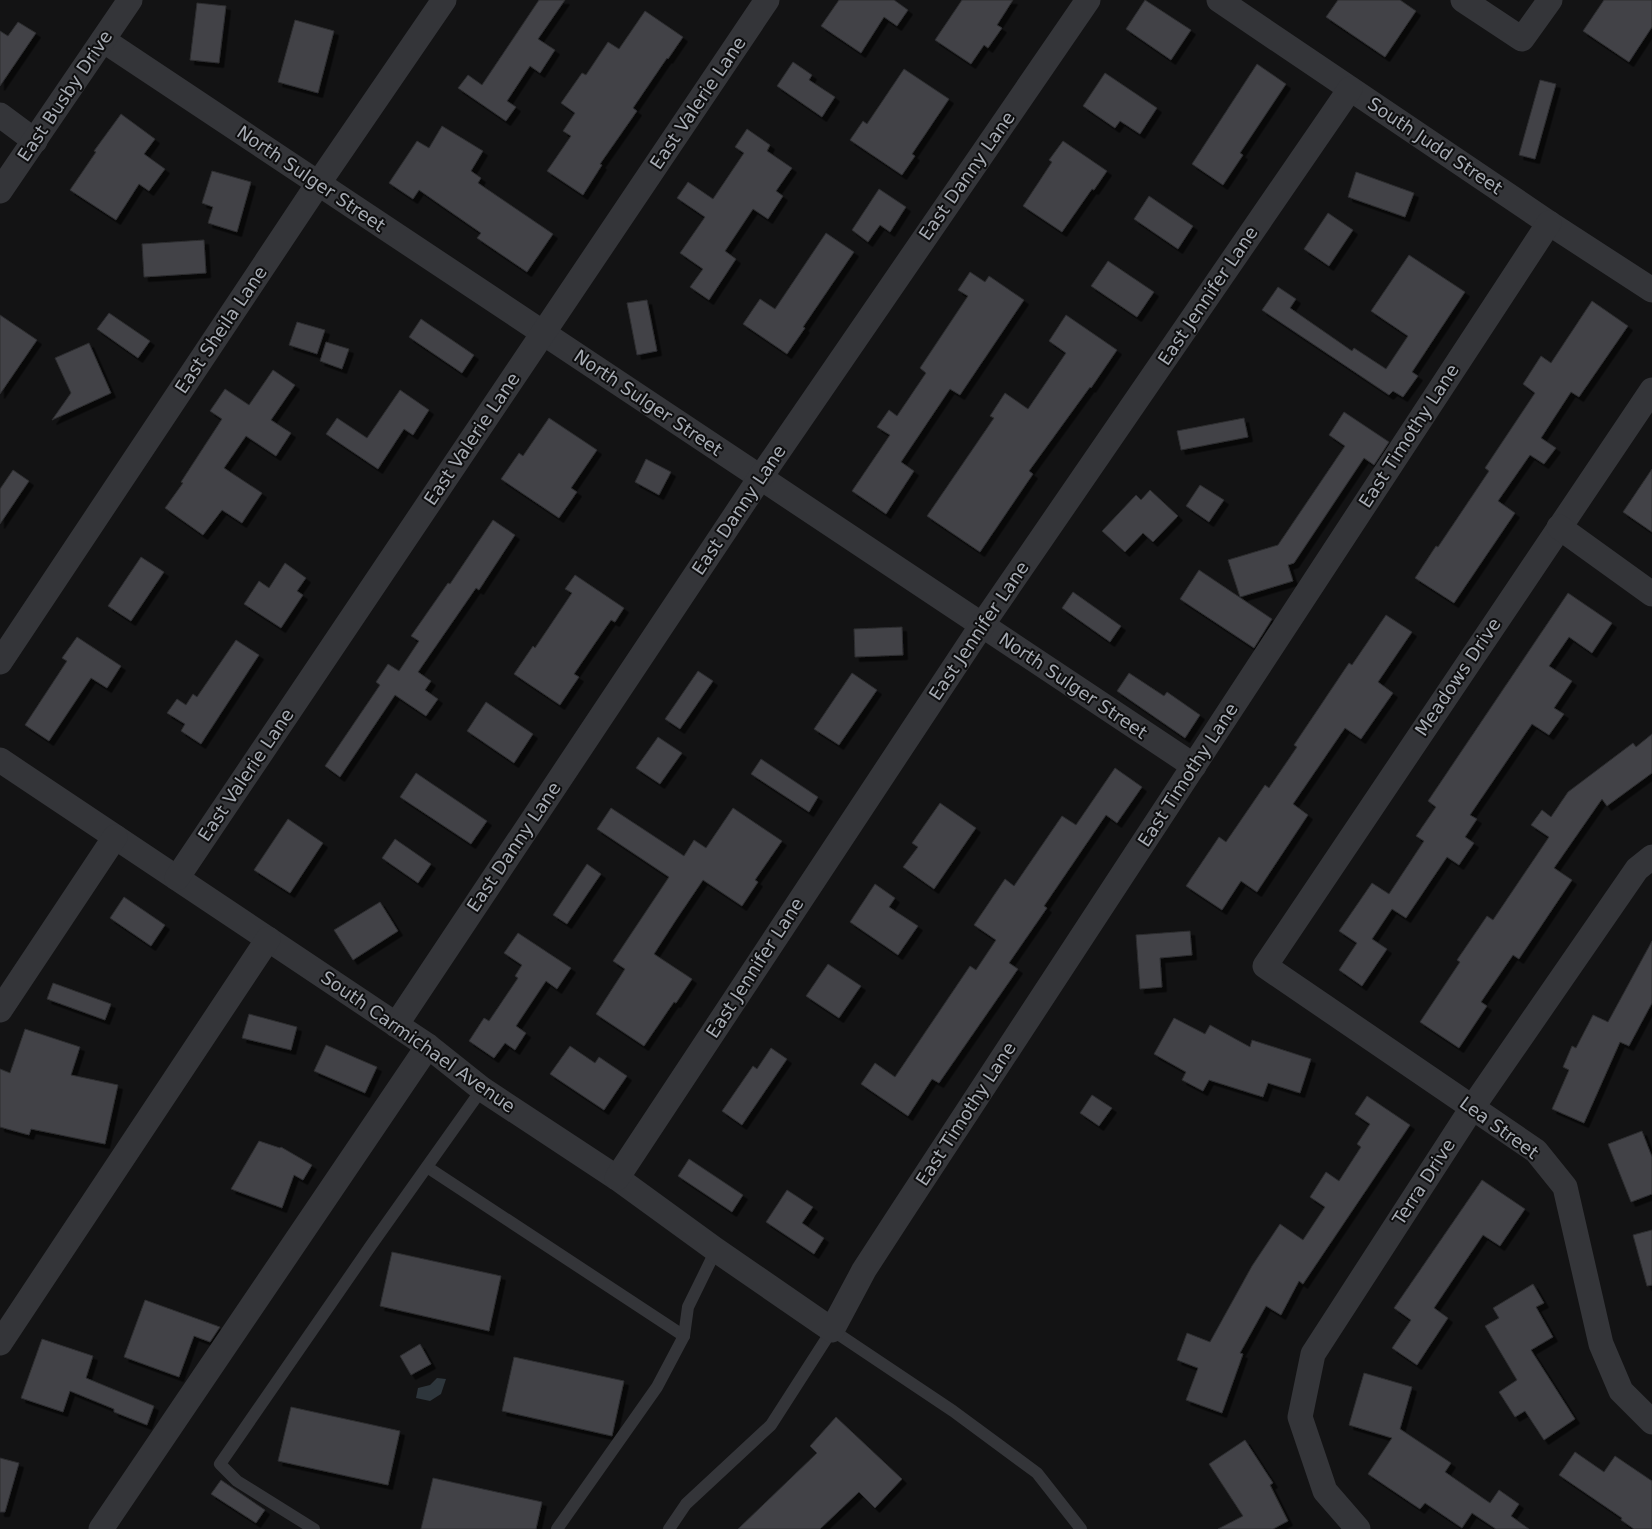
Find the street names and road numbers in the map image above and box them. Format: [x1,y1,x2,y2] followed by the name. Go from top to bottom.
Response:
[13,26,116,165] street label: East Busby Drive
[645,32,750,173] street label: East Valerie Lane
[1364,93,1507,198] street label: South Judd Street
[914,107,1019,244] street label: East Danny Lane
[233,121,389,236] street label: North Sulger Street
[1153,222,1262,369] street label: East Jennifer Lane
[170,262,271,397] street label: East Sheila Lane
[570,345,726,460] street label: North Sulger Street
[1354,360,1463,511] street label: East Timothy Lane
[419,368,524,509] street label: East Valerie Lane
[687,441,790,579] street label: East Danny Lane
[924,557,1033,704] street label: East Jennifer Lane
[1410,614,1505,740] street label: Meadows Drive
[995,628,1151,743] street label: North Sulger Street
[1133,699,1242,850] street label: East Timothy Lane
[193,704,298,845] street label: East Valerie Lane
[462,778,565,916] street label: East Danny Lane
[701,894,808,1042] street label: East Jennifer Lane
[317,966,519,1117] street label: South Carmichael Avenue
[911,1038,1020,1189] street label: East Timothy Lane
[1456,1092,1543,1163] street label: Lea Street
[1387,1135,1459,1229] street label: Terra Drive

